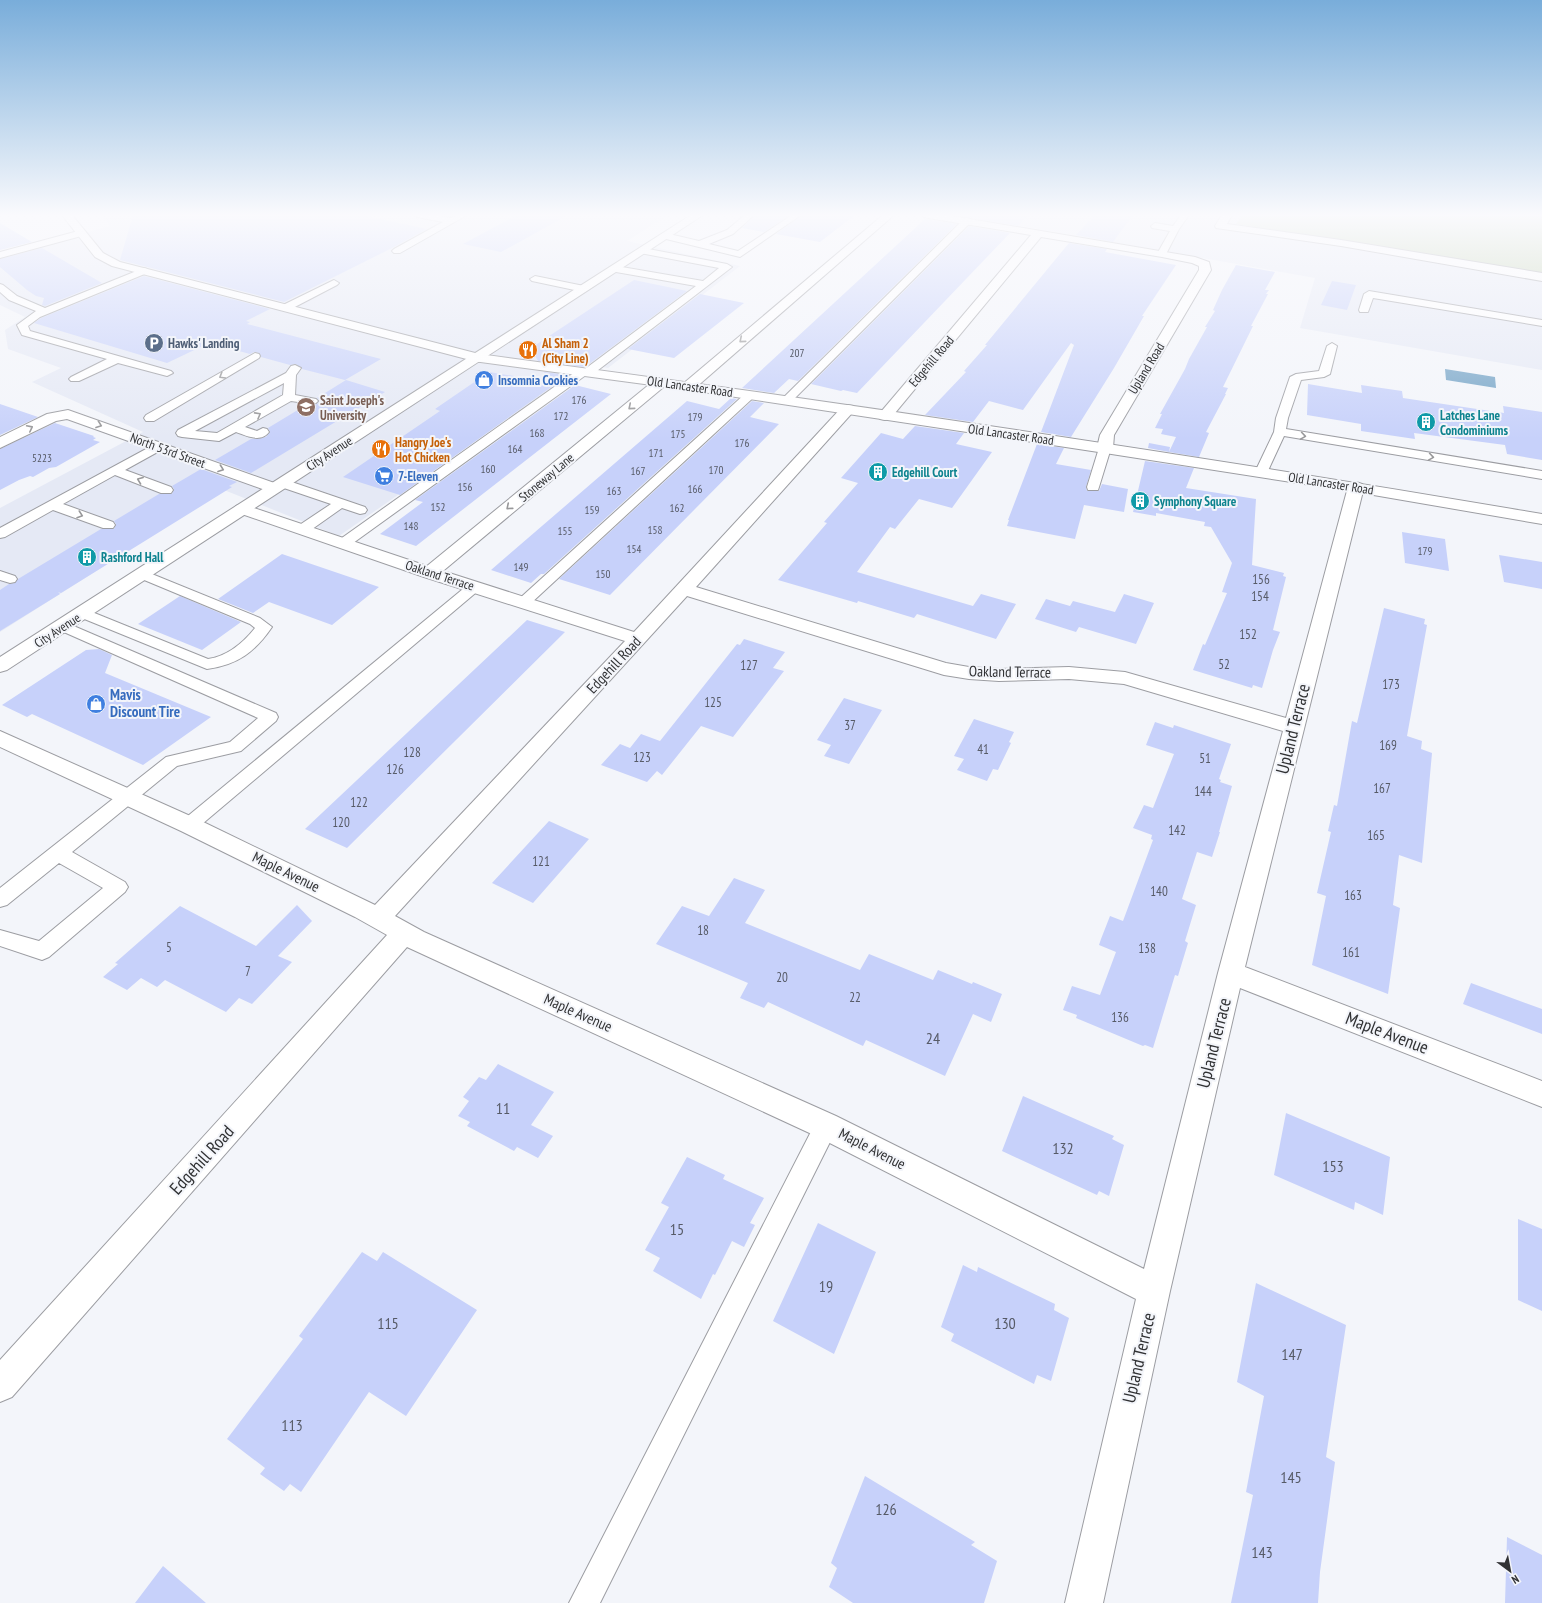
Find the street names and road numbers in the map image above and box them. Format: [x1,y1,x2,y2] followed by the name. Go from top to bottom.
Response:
[905,332,958,390] street label: Edgehill Road
[1124,339,1168,397] street label: Upland Road
[646,372,734,401] street label: Old Lancaster Road
[967,420,1055,449] street label: Old Lancaster Road
[128,429,208,472] street label: North 53rd Street
[303,432,356,475] street label: City Avenue
[515,449,578,506] street label: Stoneway Lane
[1287,468,1375,499] street label: Old Lancaster Road
[403,556,476,595] street label: Oakland Terrace
[31,609,84,652] street label: City Avenue
[582,632,645,697] street label: Edgehill Road
[969,661,1051,682] street label: Oakland Terrace
[1270,682,1315,776] street label: Upland Terrace
[249,847,323,896] street label: Maple Avenue
[541,989,615,1036] street label: Maple Avenue
[1191,996,1236,1090] street label: Upland Terrace
[1342,1006,1432,1059] street label: Maple Avenue
[164,1120,239,1199] street label: Edgehill Road
[836,1124,909,1173] street label: Maple Avenue
[1117,1311,1160,1405] street label: Upland Terrace

